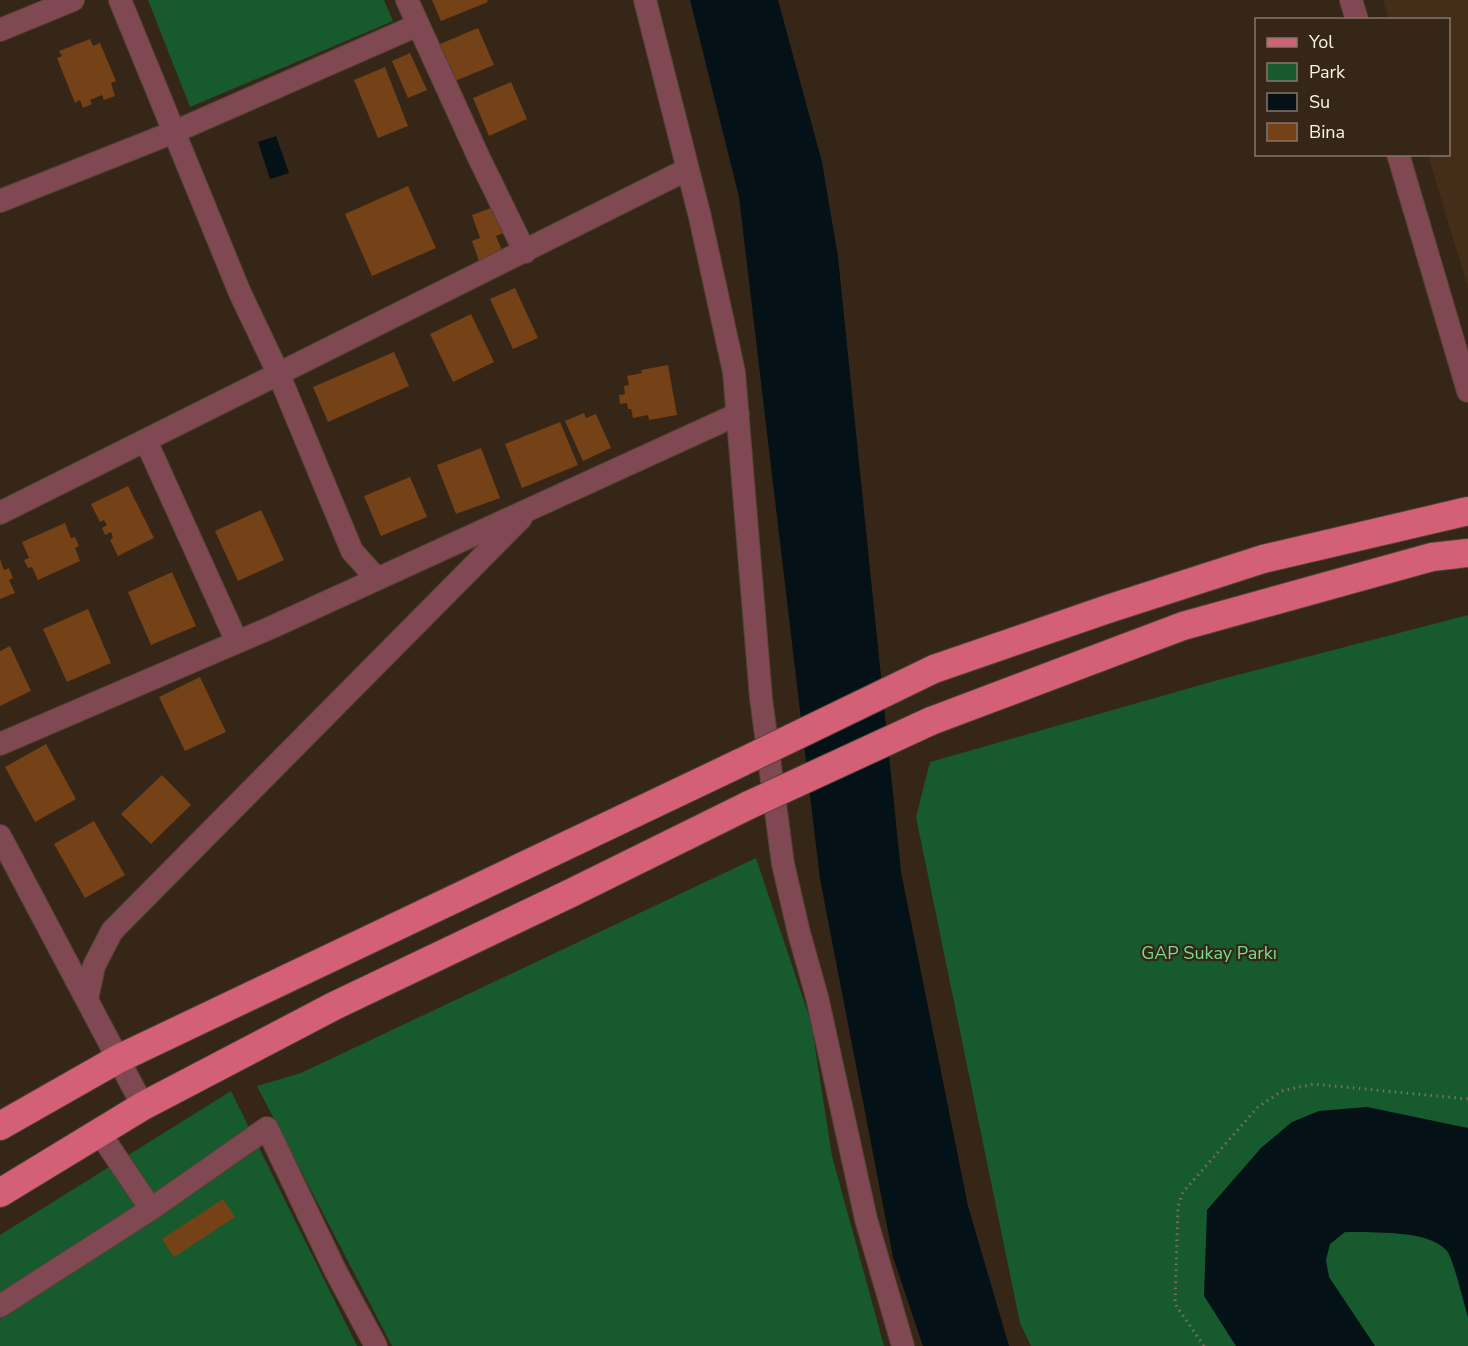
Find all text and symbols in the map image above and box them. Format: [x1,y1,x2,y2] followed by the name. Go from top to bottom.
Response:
[1255,18,1450,156] legend
[1308,30,1334,54] text: Yol
[1309,60,1346,84] text: Park
[1309,90,1330,114] text: Su
[1309,120,1345,144] text: Bina
[1141,941,1277,965] park label: GAP Sukay Parkı

